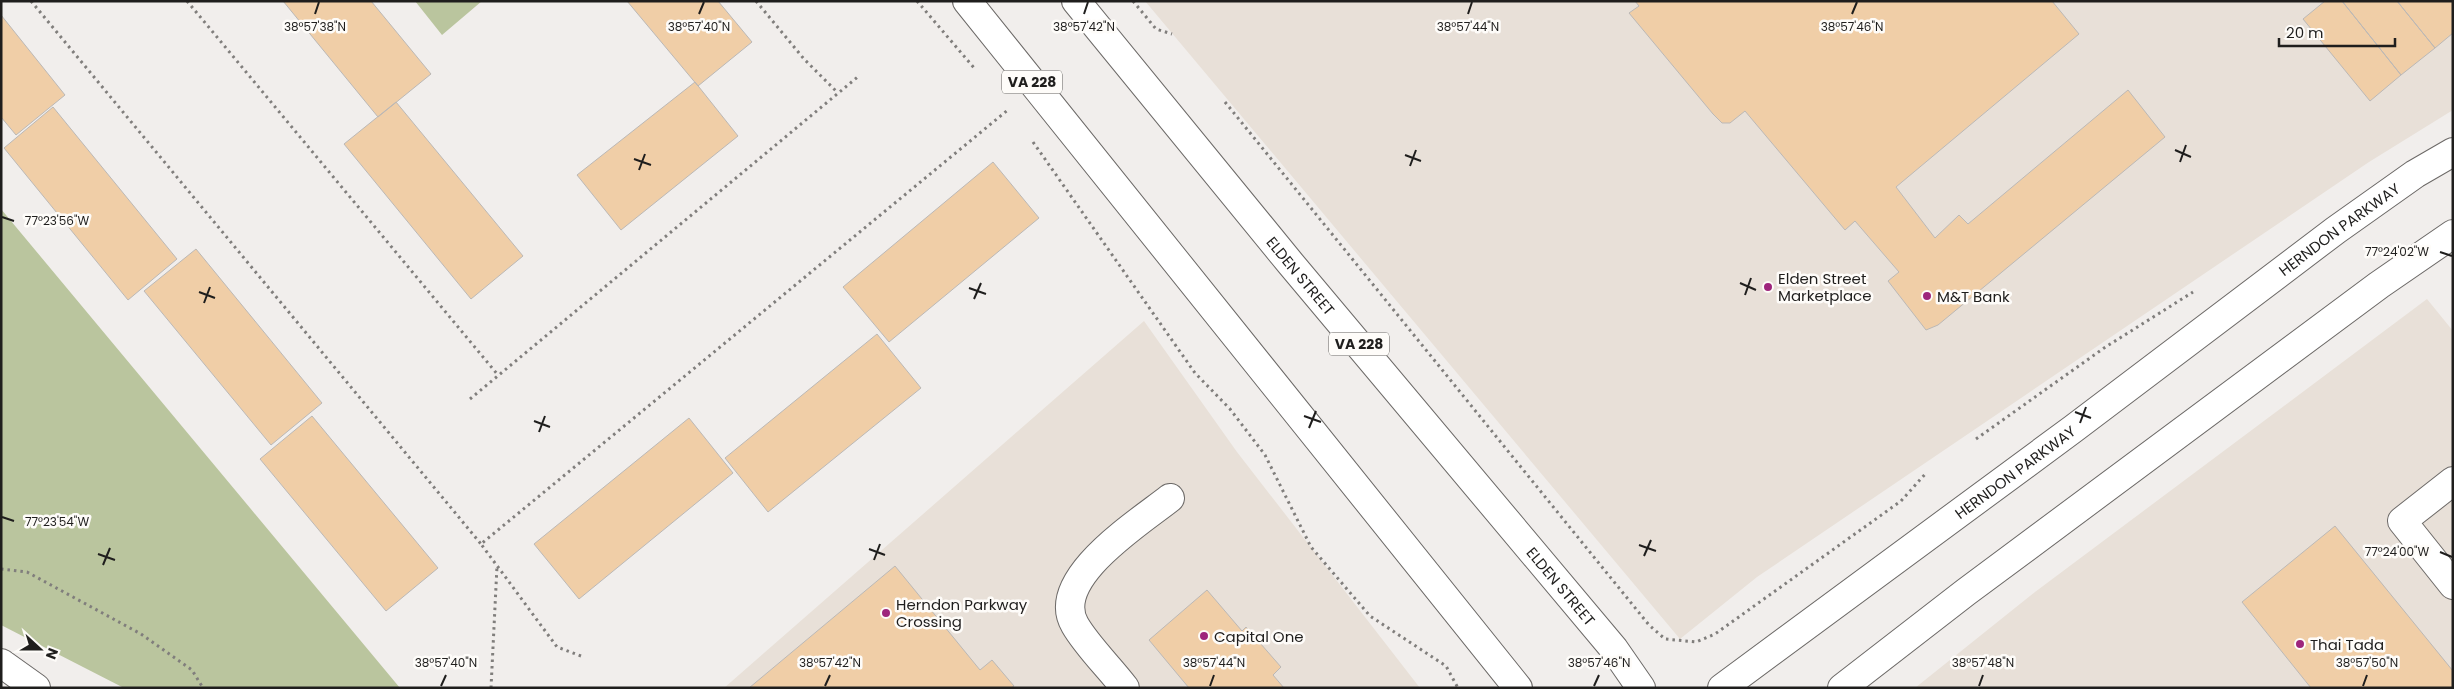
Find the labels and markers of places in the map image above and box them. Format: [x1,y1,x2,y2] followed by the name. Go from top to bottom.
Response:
[1778,268,1872,306] place label: Elden Street Marketplace
[1762,281,1774,293] marker: Elden Street Marketplace
[1937,286,2010,307] place label: M&T Bank
[1921,290,1933,302] marker: M&T Bank
[896,594,1028,632] place label: Herndon Parkway Crossing
[880,607,892,619] marker: Herndon Parkway Crossing
[1214,626,1304,647] place label: Capital One
[1198,630,1210,642] marker: Capital One
[2310,634,2384,655] place label: Thai Tada
[2294,638,2306,650] marker: Thai Tada

